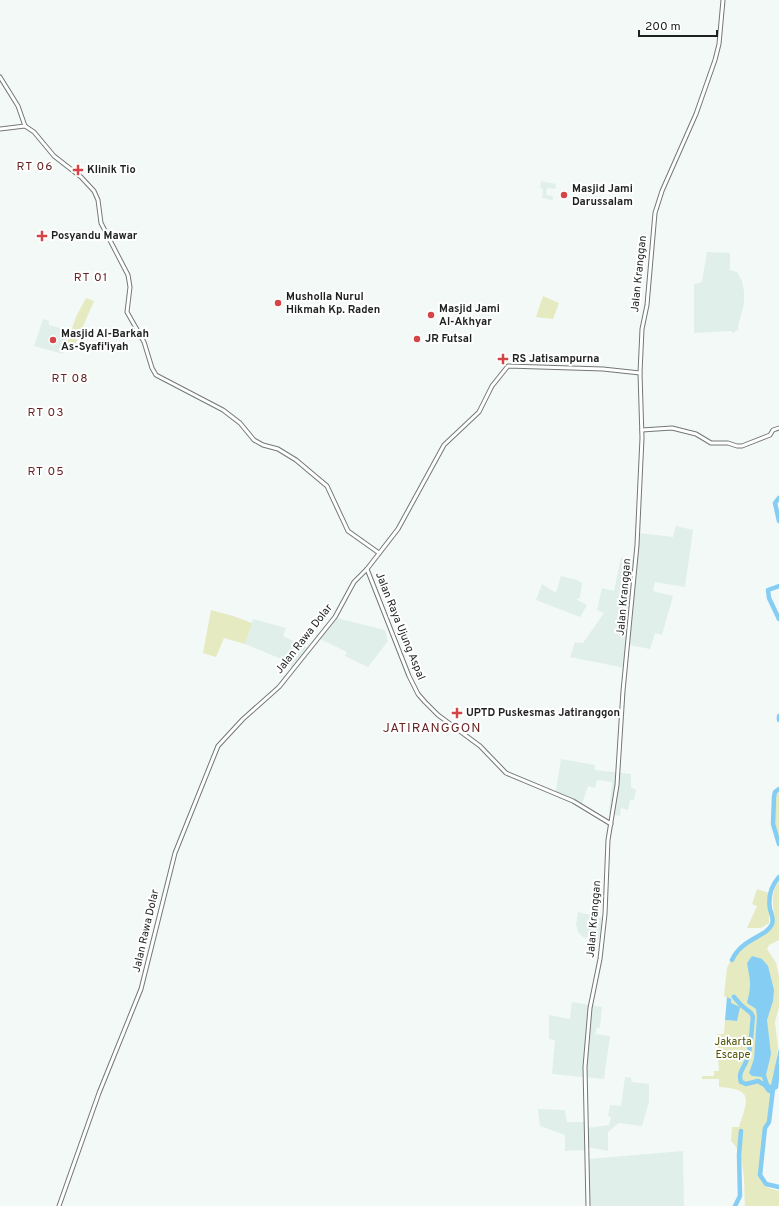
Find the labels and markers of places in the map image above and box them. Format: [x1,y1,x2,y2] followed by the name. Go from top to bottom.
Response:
[87,163,136,177] place label: Klinik Tio
[72,164,84,176] marker: Klinik Tio
[572,182,633,209] place label: Masjid Jami Darussalam
[559,190,569,200] marker: Masjid Jami Darussalam
[51,229,138,243] place label: Posyandu Mawar
[36,230,48,242] marker: Posyandu Mawar
[286,290,380,317] place label: Musholla Nurul Hikmah Kp. Raden
[273,298,283,308] marker: Musholla Nurul Hikmah Kp. Raden
[439,302,500,329] place label: Masjid Jami Al-Akhyar
[426,310,436,320] marker: Masjid Jami Al-Akhyar
[61,327,149,354] place label: Masjid Al-Barkah As-Syafi'iyah
[425,332,472,346] place label: JR Futsal
[412,334,422,344] marker: JR Futsal
[48,335,58,345] marker: Masjid Al-Barkah As-Syafi'iyah
[512,352,599,366] place label: RS Jatisampurna
[497,353,509,365] marker: RS Jatisampurna
[466,706,620,720] place label: UPTD Puskesmas Jatiranggon
[451,707,463,719] marker: UPTD Puskesmas Jatiranggon

